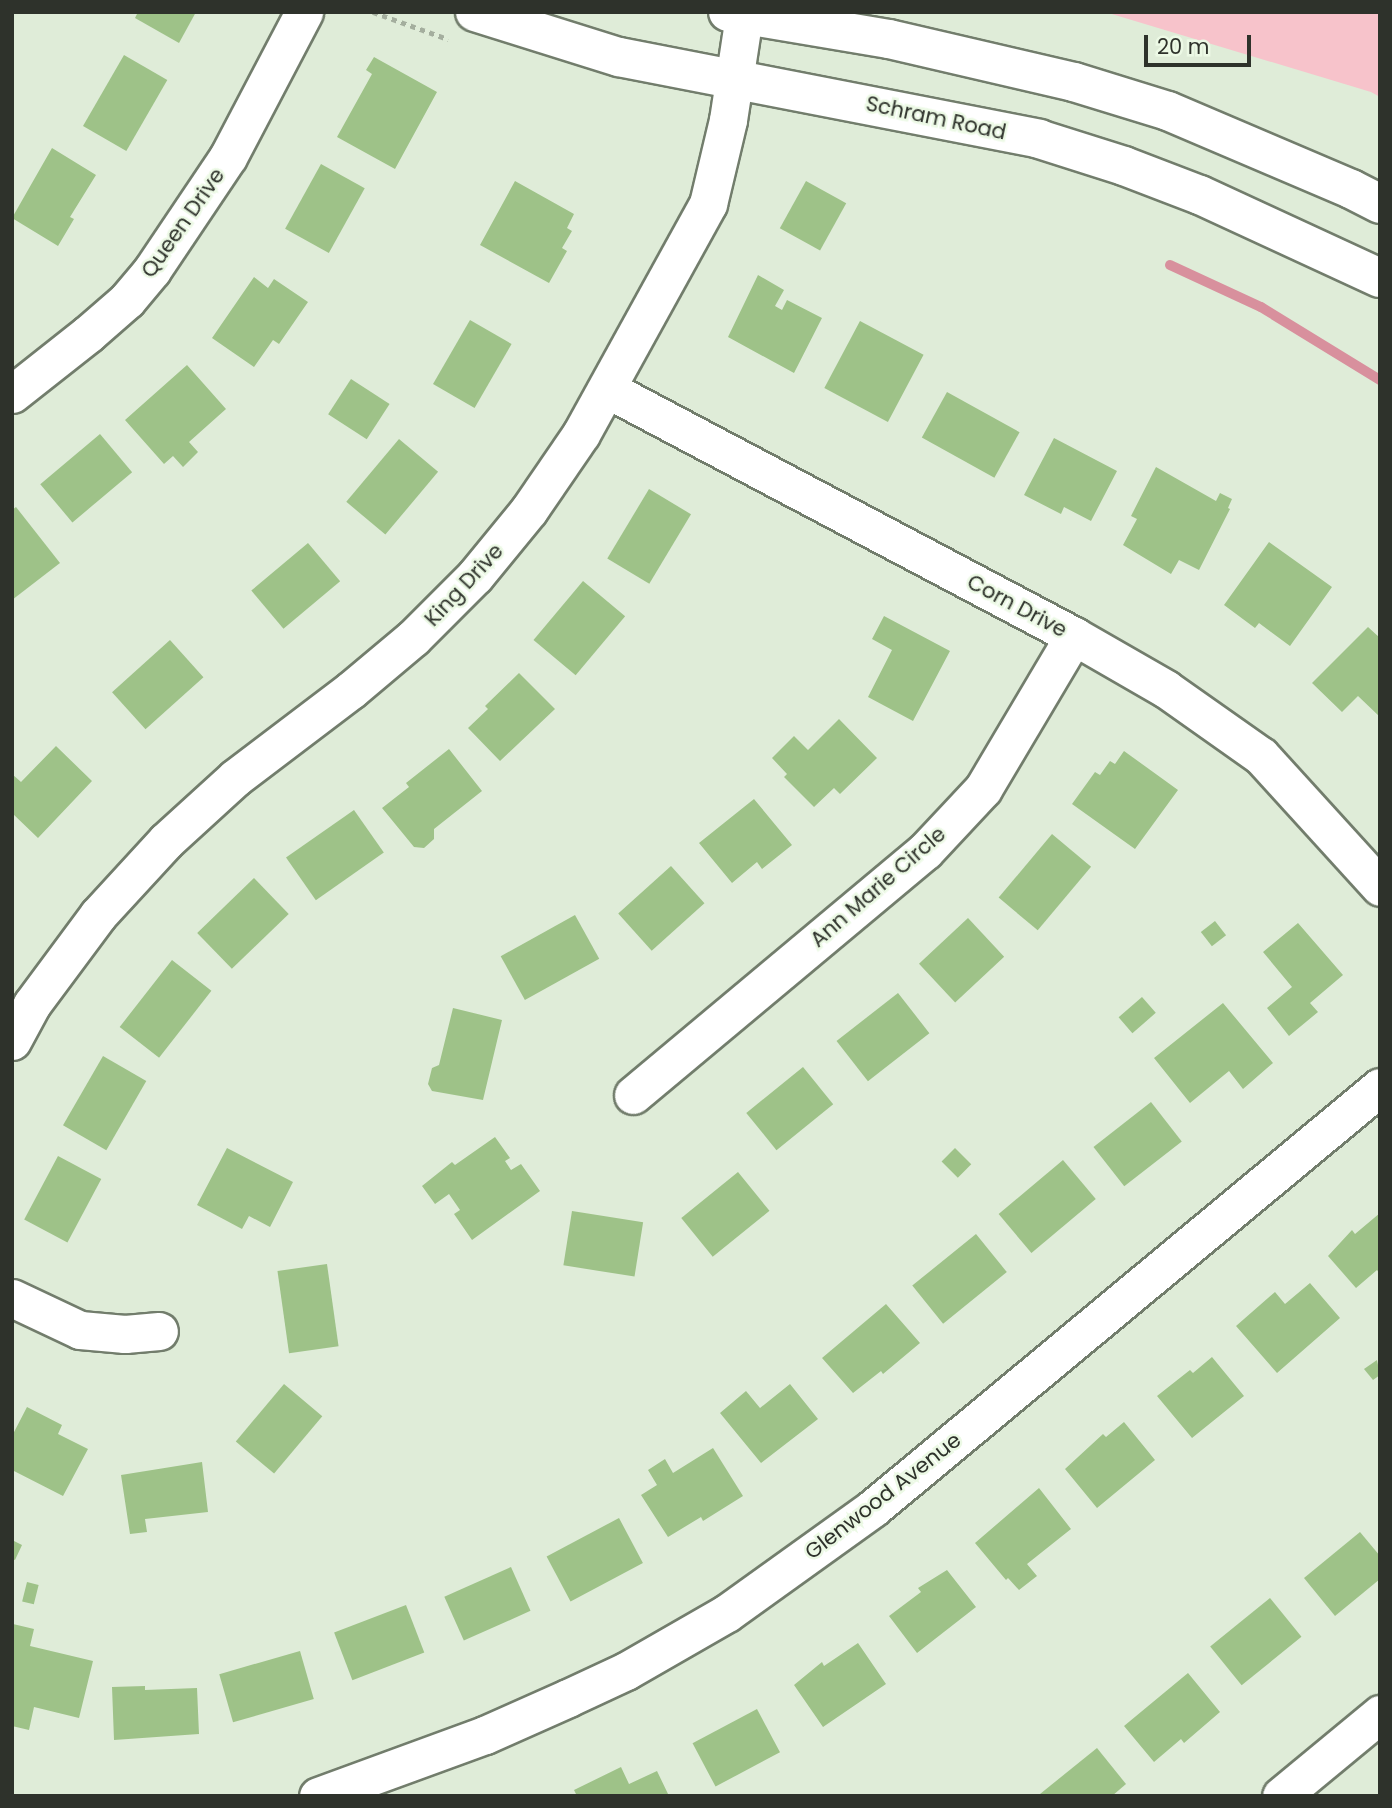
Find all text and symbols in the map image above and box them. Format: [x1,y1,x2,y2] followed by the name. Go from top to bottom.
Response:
[1147,21,1254,65] scale bar
[1157,32,1210,61] text: 20 m
[864,91,1008,145] street label: Schram Road
[136,163,230,283] street label: Queen Drive
[419,539,509,631] street label: King Drive
[963,569,1071,643] street label: Corn Drive
[805,822,951,952] street label: Ann Marie Circle
[800,1427,966,1565] street label: Glenwood Avenue

